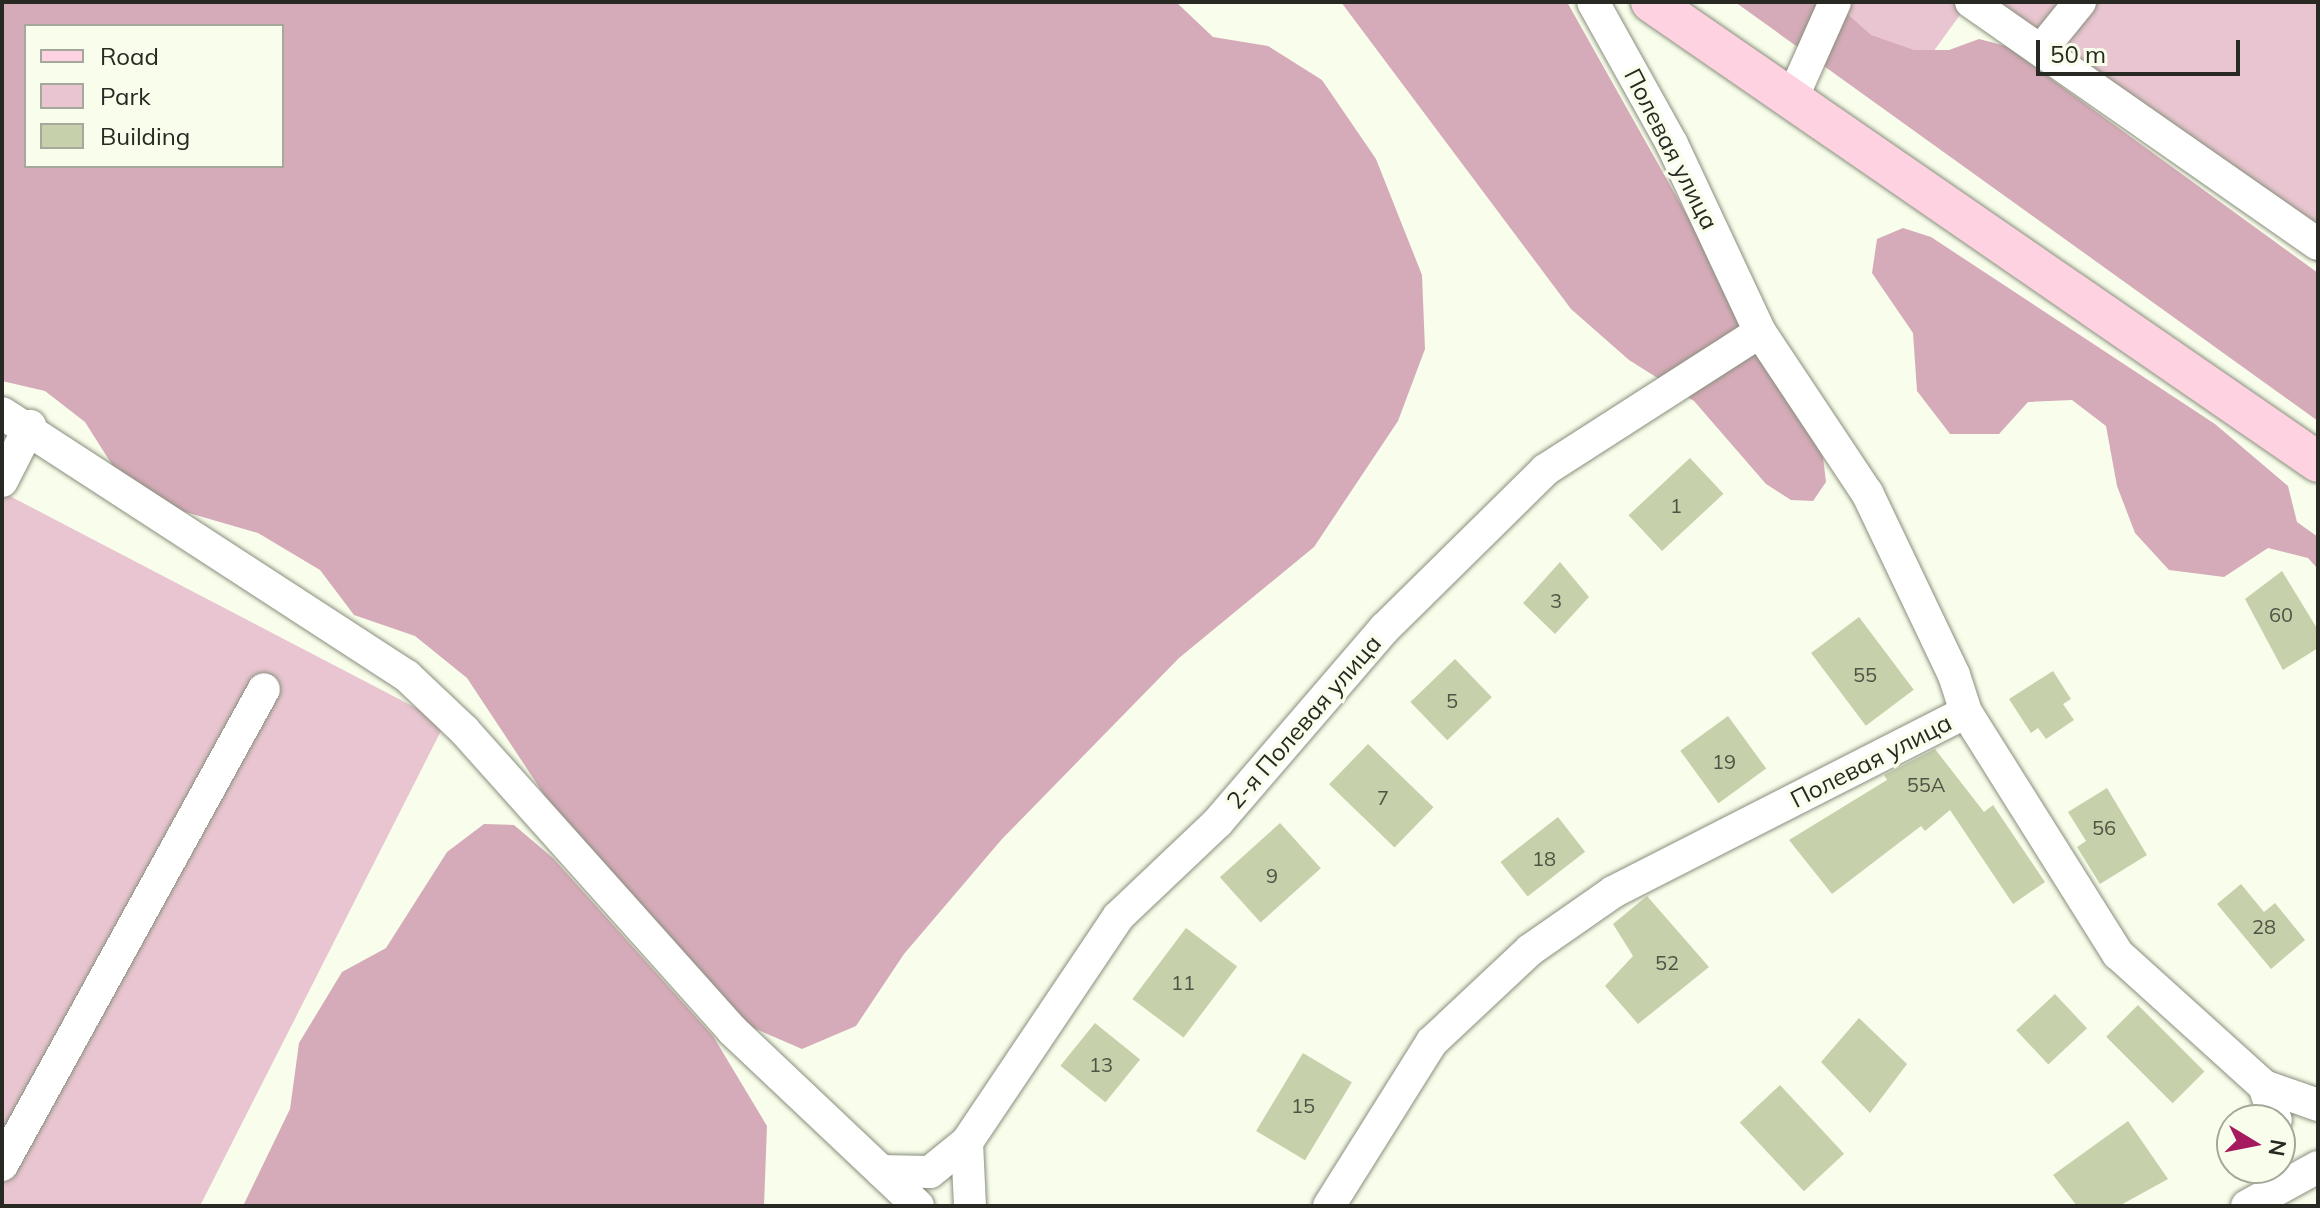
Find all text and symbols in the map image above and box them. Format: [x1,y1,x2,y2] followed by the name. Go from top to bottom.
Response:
[24,24,284,168] legend
[2040,24,2244,74] scale bar
[2050,39,2106,69] text: 50 m
[100,41,159,71] text: Road
[1618,64,1724,234] street label: Полевая улица
[100,81,151,111] text: Park
[100,121,190,151] text: Building
[1670,493,1682,517] house number: 1
[1550,588,1562,612] house number: 3
[2269,602,2293,626] house number: 60
[1221,629,1387,815] street label: 2-я Полевая улица
[1853,662,1877,686] house number: 55
[1446,688,1458,712] house number: 5
[1786,708,1956,814] street label: Полевая улица
[1712,749,1736,773] house number: 19
[1907,772,1945,796] house number: 55А
[1377,785,1389,809] house number: 7
[2092,815,2116,839] house number: 56
[1532,846,1556,870] house number: 18
[1266,863,1278,887] house number: 9
[2252,914,2276,938] house number: 28
[1655,950,1679,974] house number: 52
[1171,970,1195,994] house number: 11
[1089,1052,1113,1076] house number: 13
[1291,1093,1315,1117] house number: 15
[2216,1104,2296,1184] north arrow
[2262,1137,2293,1158] text: N

